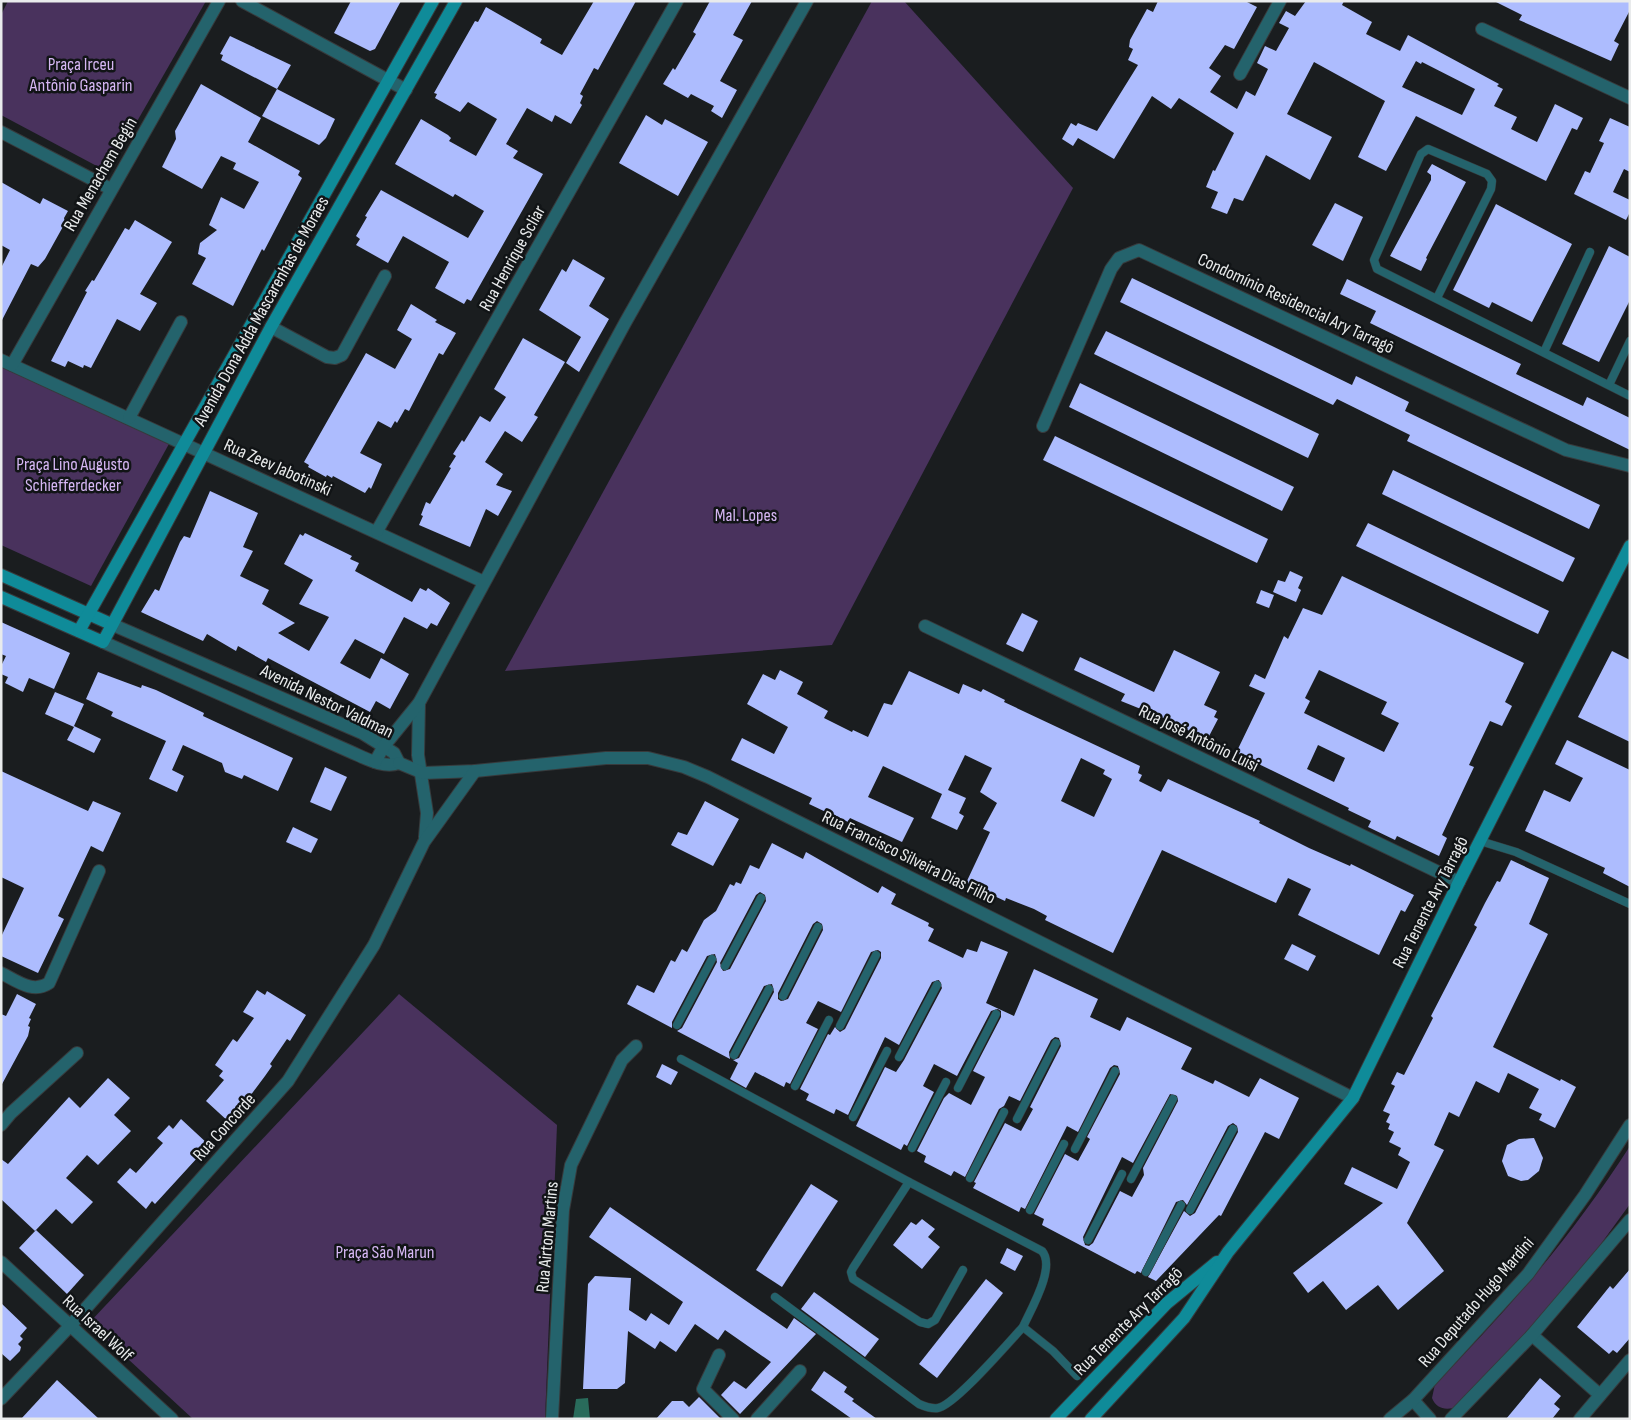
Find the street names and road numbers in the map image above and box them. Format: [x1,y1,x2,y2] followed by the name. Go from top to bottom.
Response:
[59,113,142,235] street label: Rua Menachem Begin
[189,193,333,430] street label: Avenida Dona Adda Mascarenhas de Moraes
[475,202,550,315] street label: Rua Henrique Scliar
[1194,249,1397,358] street label: Condomínio Residencial Ary Tarragô
[221,434,335,501] street label: Rua Zeev Jabotinski
[256,660,397,743] street label: Avenida Nestor Valdman
[1135,700,1262,777] street label: Rua José Antônio Luisi
[819,806,999,909] street label: Rua Francisco Silveira Dias Filho
[1388,833,1473,972] street label: Rua Tenente Ary Tarragô
[189,1089,260,1165] street label: Rua Concorde
[532,1181,563,1293] street label: Rua Airton Martins
[1414,1233,1539,1372] street label: Rua Deputado Hugo Mardini
[1070,1263,1187,1380] street label: Rua Tenente Ary Tarragô
[58,1291,138,1367] street label: Rua Israel Wolf

